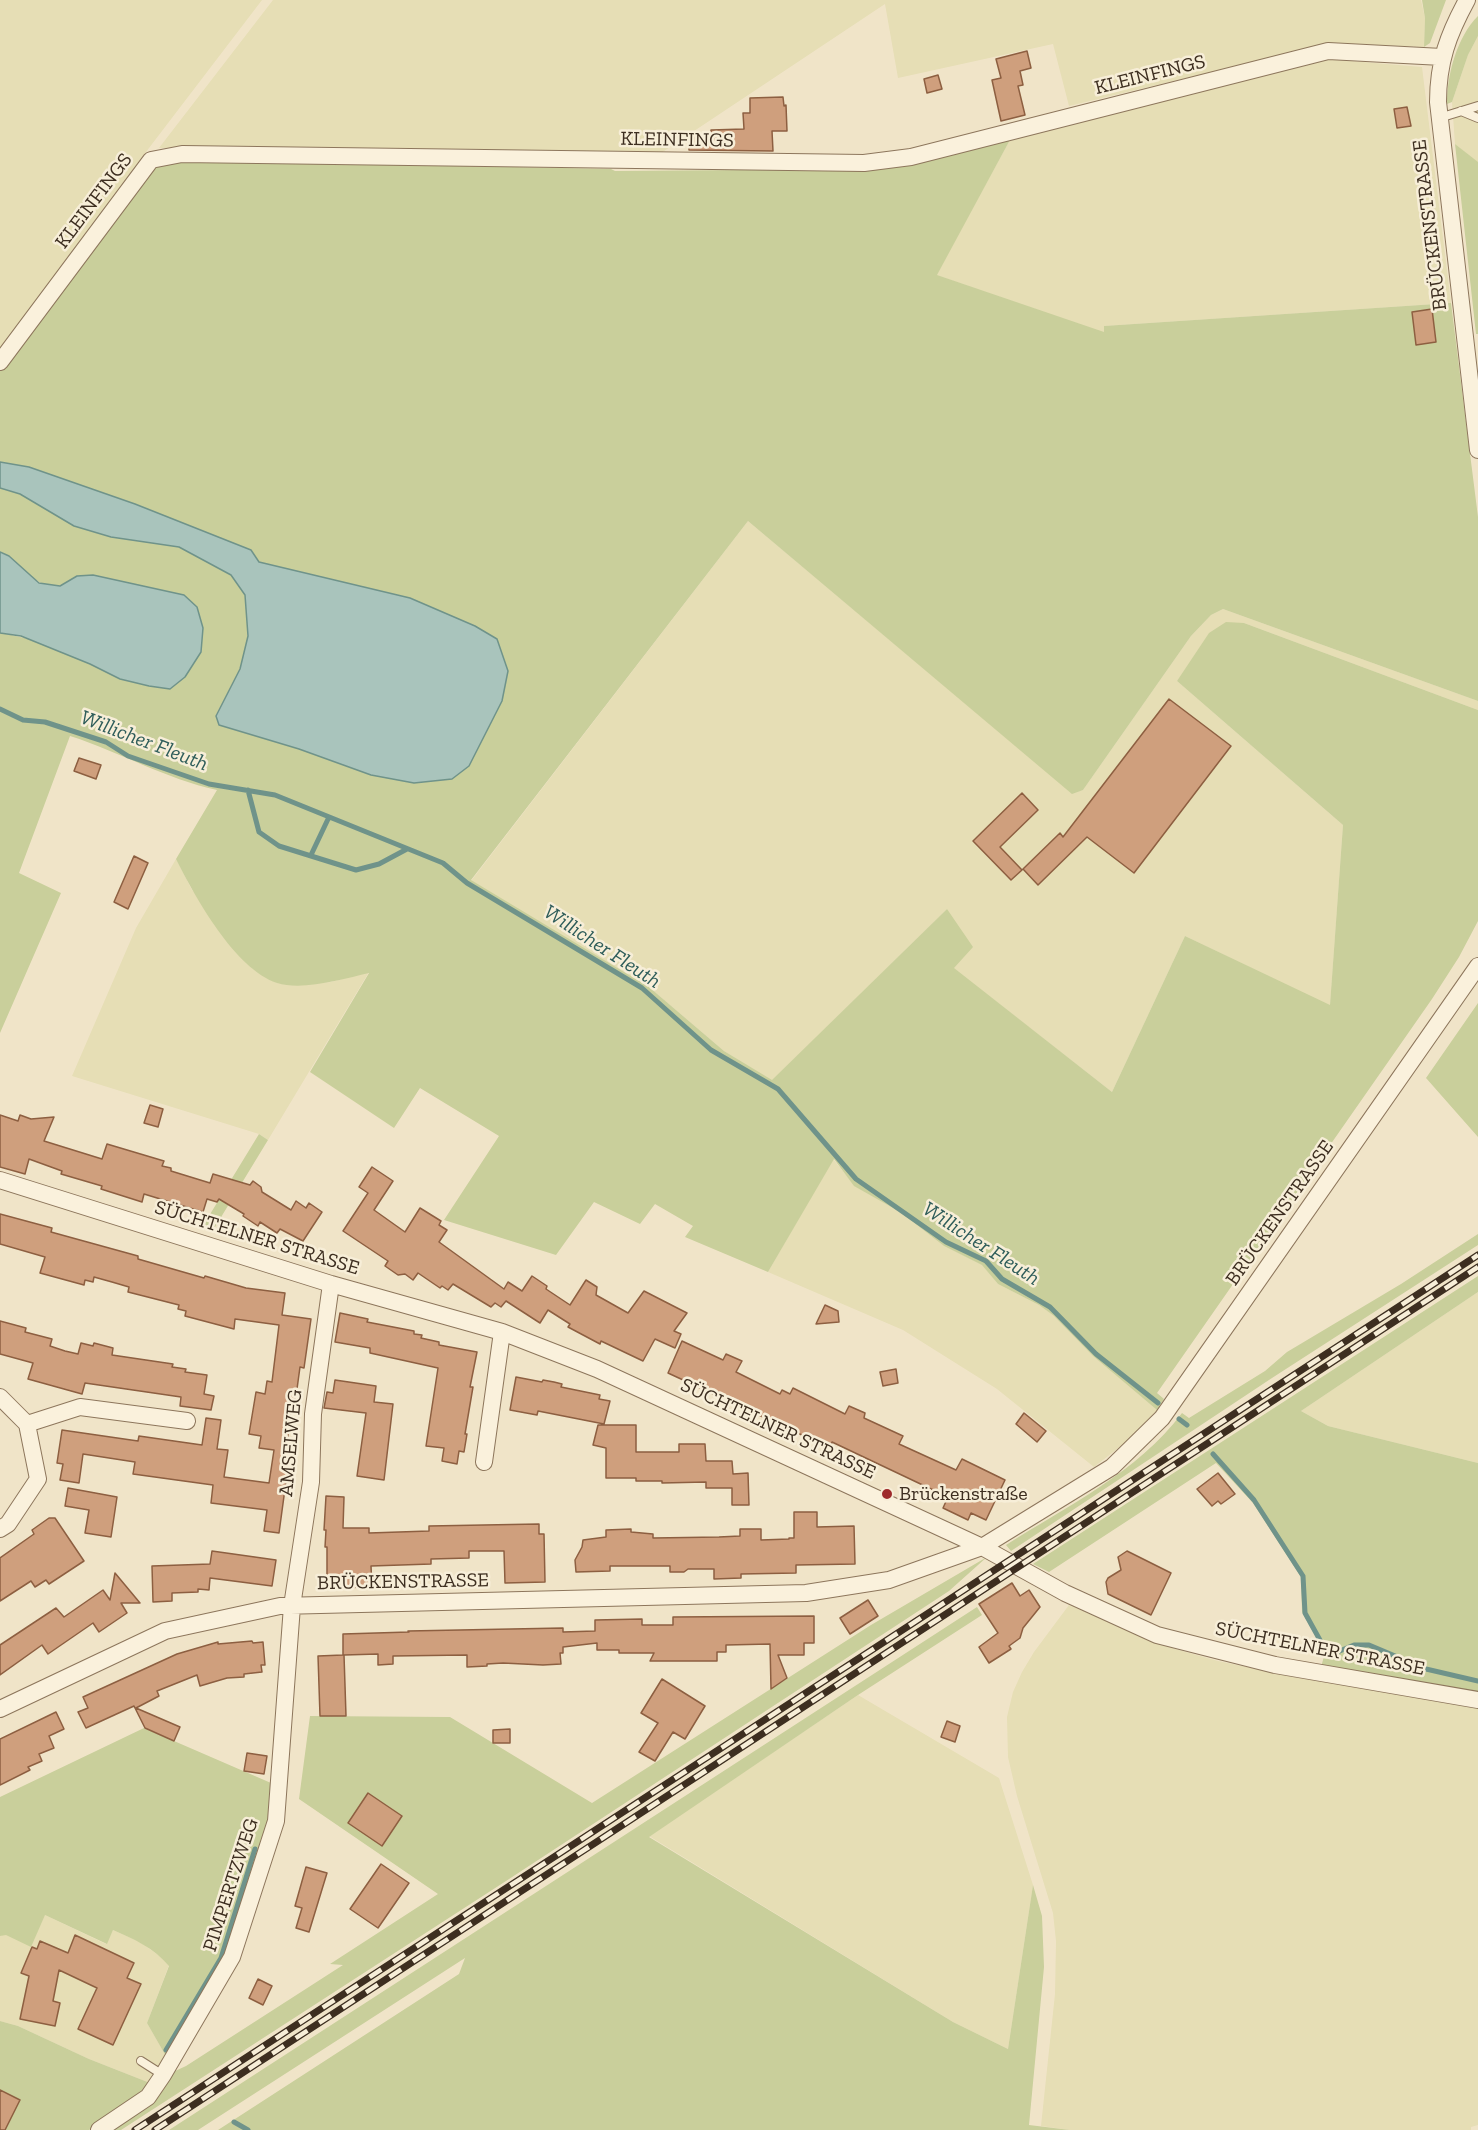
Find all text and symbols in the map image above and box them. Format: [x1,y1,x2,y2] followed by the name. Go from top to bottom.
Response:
[1092,50,1208,100] street label: KLEINFINGS
[620,127,734,153] street label: KLEINFINGS
[1408,138,1452,312] street label: BRÜCKENSTRASSE
[50,149,138,253] street label: KLEINFINGS
[77,705,211,777] water label: Willicher Fleuth
[539,900,665,994] water label: Willicher Fleuth
[1221,1136,1339,1290] street label: BRÜCKENSTRASSE
[152,1195,362,1281] street label: SÜCHTELNER STRASSE
[918,1197,1044,1291] water label: Willicher Fleuth
[677,1373,879,1485] street label: SÜCHTELNER STRASSE
[274,1389,308,1497] street label: AMSELWEG
[899,1482,1028,1506] place label: Brückenstraße
[880,1487,894,1501] marker: Brückenstraße
[317,1569,489,1595] street label: BRÜCKENSTRASSE
[1213,1617,1427,1681] street label: SÜCHTELNER STRASSE
[198,1815,264,1955] street label: PIMPERTZWEG

